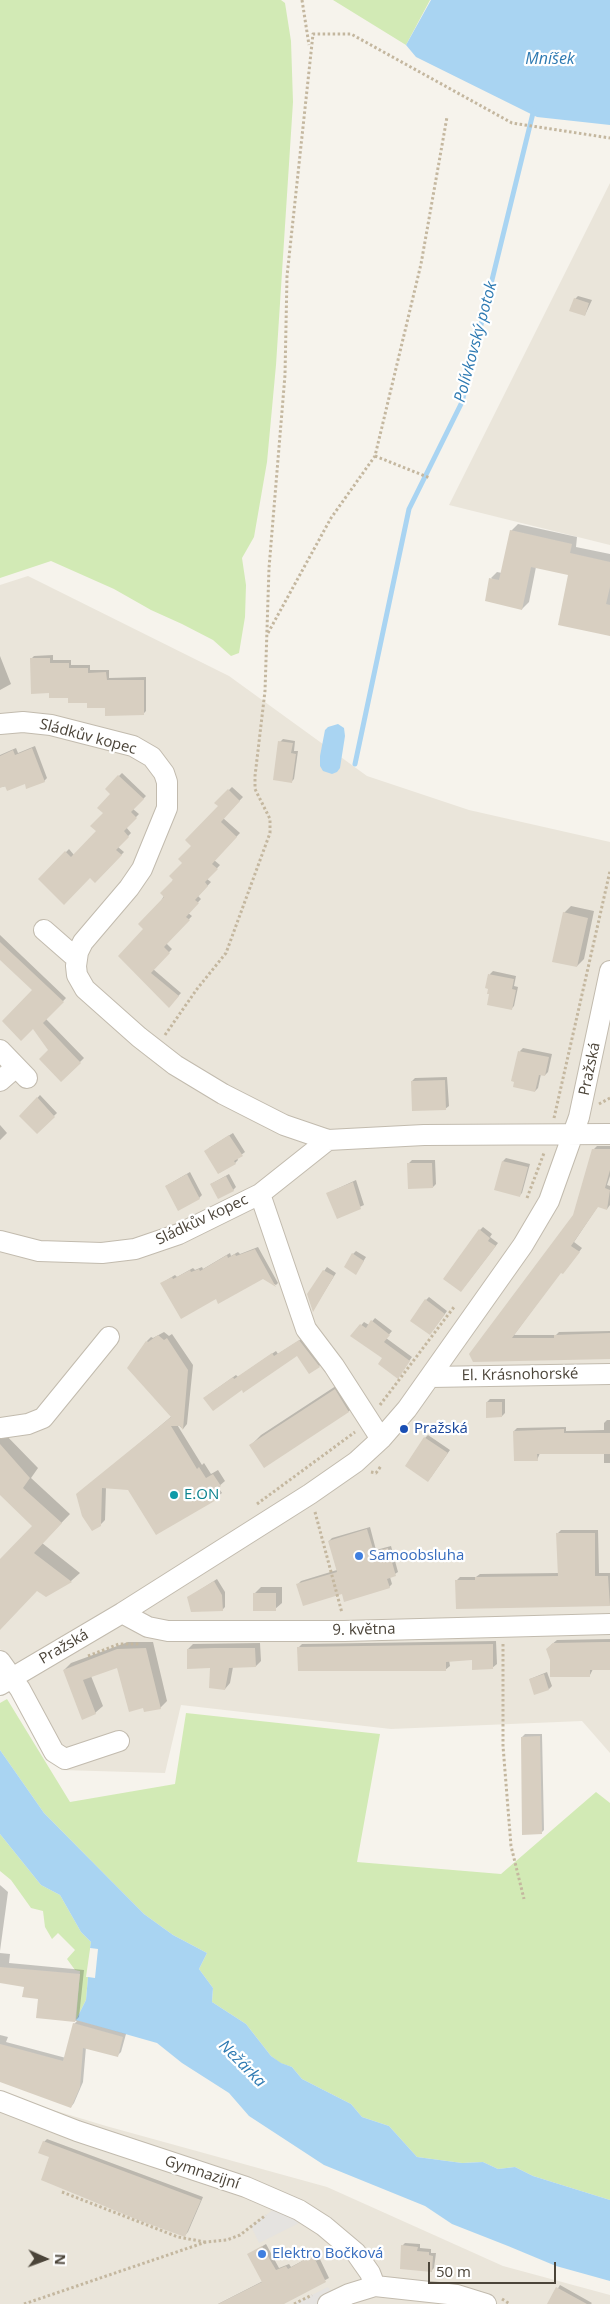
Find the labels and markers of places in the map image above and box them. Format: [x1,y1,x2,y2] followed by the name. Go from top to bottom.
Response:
[414,1420,468,1438] place label: Pražská
[398,1423,410,1435] marker: Pražská
[184,1486,219,1504] place label: E.ON
[168,1489,180,1501] marker: E.ON
[369,1547,464,1565] place label: Samoobsluha
[353,1550,365,1562] marker: Samoobsluha
[272,2245,383,2263] place label: Elektro Bočková
[256,2248,268,2260] marker: Elektro Bočková

